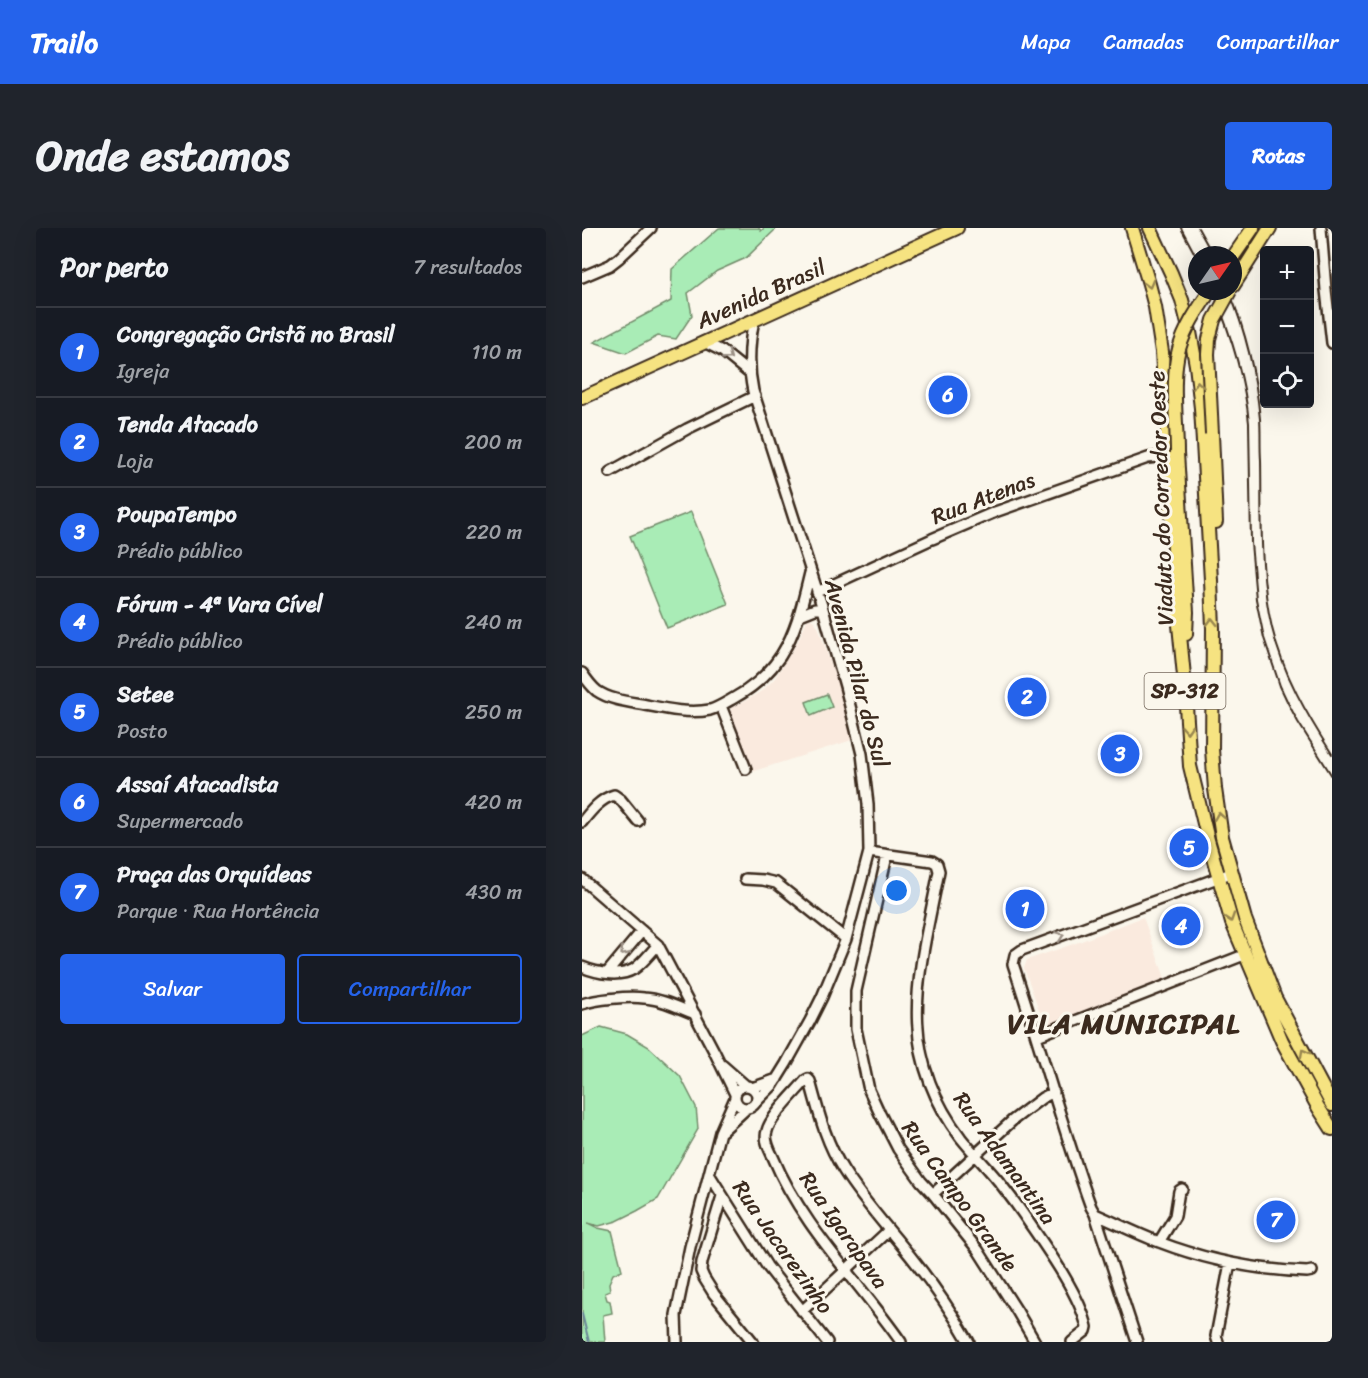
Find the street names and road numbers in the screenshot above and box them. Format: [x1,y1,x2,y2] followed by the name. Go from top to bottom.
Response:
[689,248,833,340] street label: Avenida Brasil
[1137,370,1185,626] street label: Viaduto do Corredor Oeste
[925,460,1041,536] street label: Rua Atenas
[813,573,901,772] street label: Avenida Pilar do Sul
[1144,673,1226,709] road number: SP-312
[943,1083,1067,1233] street label: Rua Adamantina
[891,1112,1029,1281] street label: Rua Campo Grande
[789,1163,899,1297] street label: Rua Igarapava
[722,1172,844,1322] street label: Rua Jacarezinho

